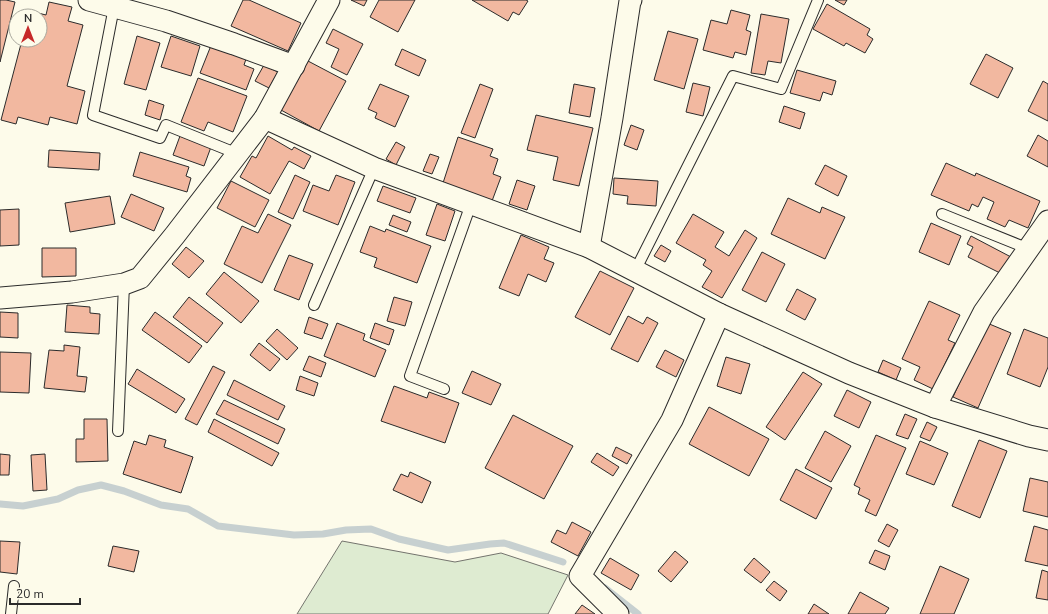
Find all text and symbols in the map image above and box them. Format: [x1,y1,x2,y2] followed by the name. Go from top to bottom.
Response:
[8,8,48,48] north arrow
[24,11,32,26] text: N
[10,580,80,606] scale bar
[16,586,44,602] text: 20 m

